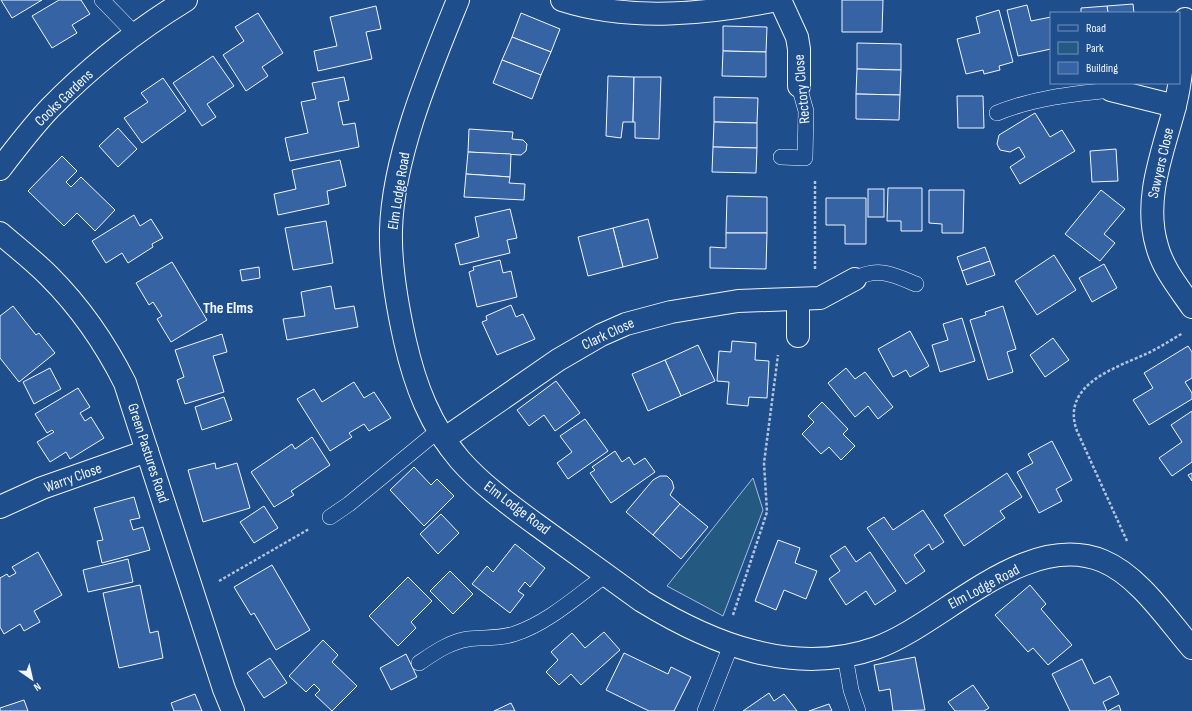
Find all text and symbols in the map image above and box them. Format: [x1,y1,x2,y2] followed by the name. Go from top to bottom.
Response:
[1050,12,1180,84] legend
[1086,21,1106,36] text: Road
[1086,41,1104,56] text: Park
[789,53,815,125] street label: Rectory Close
[1086,61,1118,76] text: Building
[31,65,97,131] street label: Cooks Gardens
[1144,126,1178,200] street label: Sawyers Close
[384,151,414,231] street label: Elm Lodge Road
[203,299,253,318] district label: The Elms
[579,314,637,354] street label: Clark Close
[123,401,173,505] street label: Green Pastures Road
[42,459,104,497] street label: Warry Close
[480,477,554,539] street label: Elm Lodge Road
[945,560,1023,614] street label: Elm Lodge Road
[12,659,52,699] north arrow
[31,680,43,694] text: N

